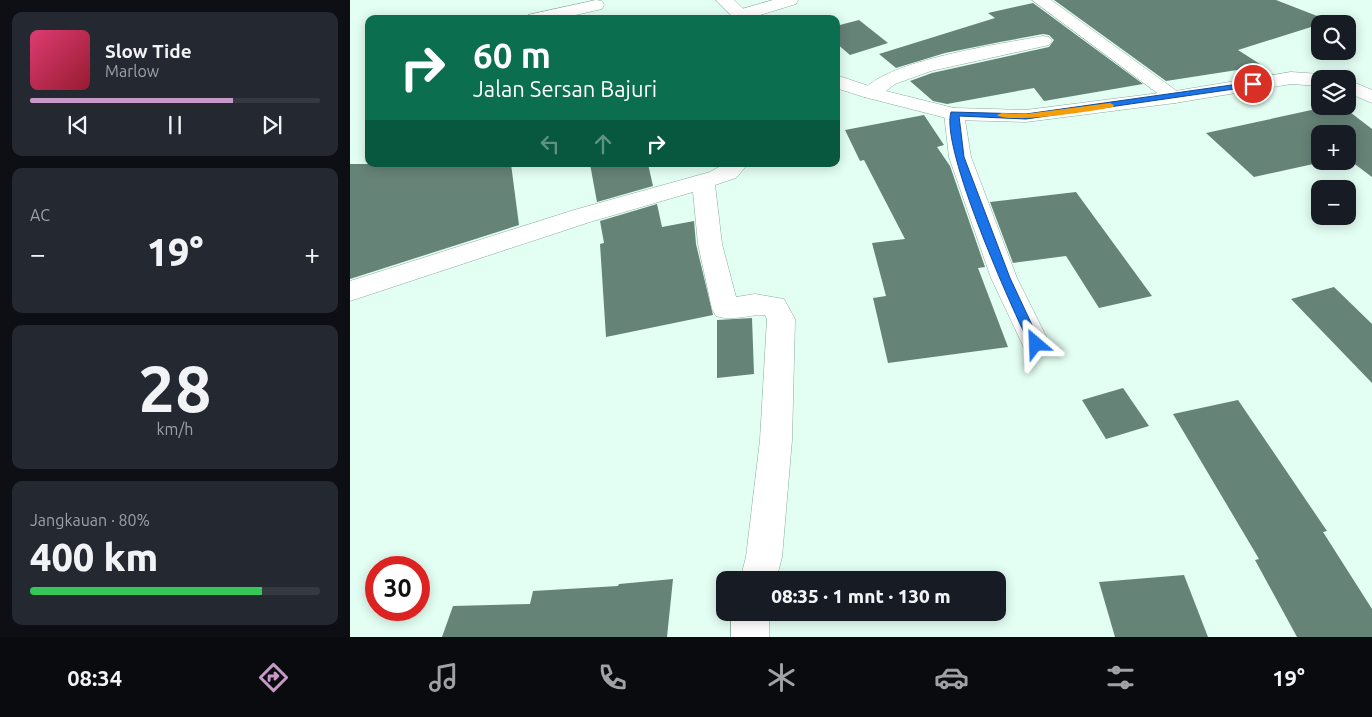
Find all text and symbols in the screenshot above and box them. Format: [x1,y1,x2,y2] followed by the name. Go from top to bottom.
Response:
[1311,15,1356,225] map controls
[1311,15,1356,60] button: search
[390,35,455,100] icon: right
[473,35,551,75] text: 60 m
[105,40,192,62] text: Slow Tide
[105,62,159,80] text: Marlow
[1232,63,1274,105] pin
[1239,70,1267,98] icon: arrive
[1311,70,1356,115] button: layers
[473,76,657,101] text: Jalan Sersan Bajuri
[64,111,92,139] icon: previous
[161,111,189,139] icon: pause
[258,111,286,139] icon: next
[1311,125,1356,170] button: +
[536,130,564,158] icon: left
[589,130,617,158] icon: ahead
[642,130,670,158] icon: right
[1311,180,1356,225] button: −
[30,206,50,224] text: AC
[147,231,203,273] text: 19°
[30,238,46,269] text: −
[304,238,320,269] text: +
[1009,317,1061,369] position arrow
[138,351,212,424] text: 28
[157,420,193,438] text: km/h
[30,511,150,529] text: Jangkauan · 80%
[30,536,158,578] text: 400 km
[365,556,430,621] speed limit sign: 30
[771,585,951,607] text: 08:35 · 1 mnt · 130 m
[256,660,291,695] icon: directions
[426,660,461,695] icon: music
[595,660,630,695] icon: phone
[764,660,799,695] icon: climate
[934,660,969,695] icon: car
[1103,660,1138,695] icon: filters
[67,665,122,690] text: 08:34
[1272,665,1305,690] text: 19°

